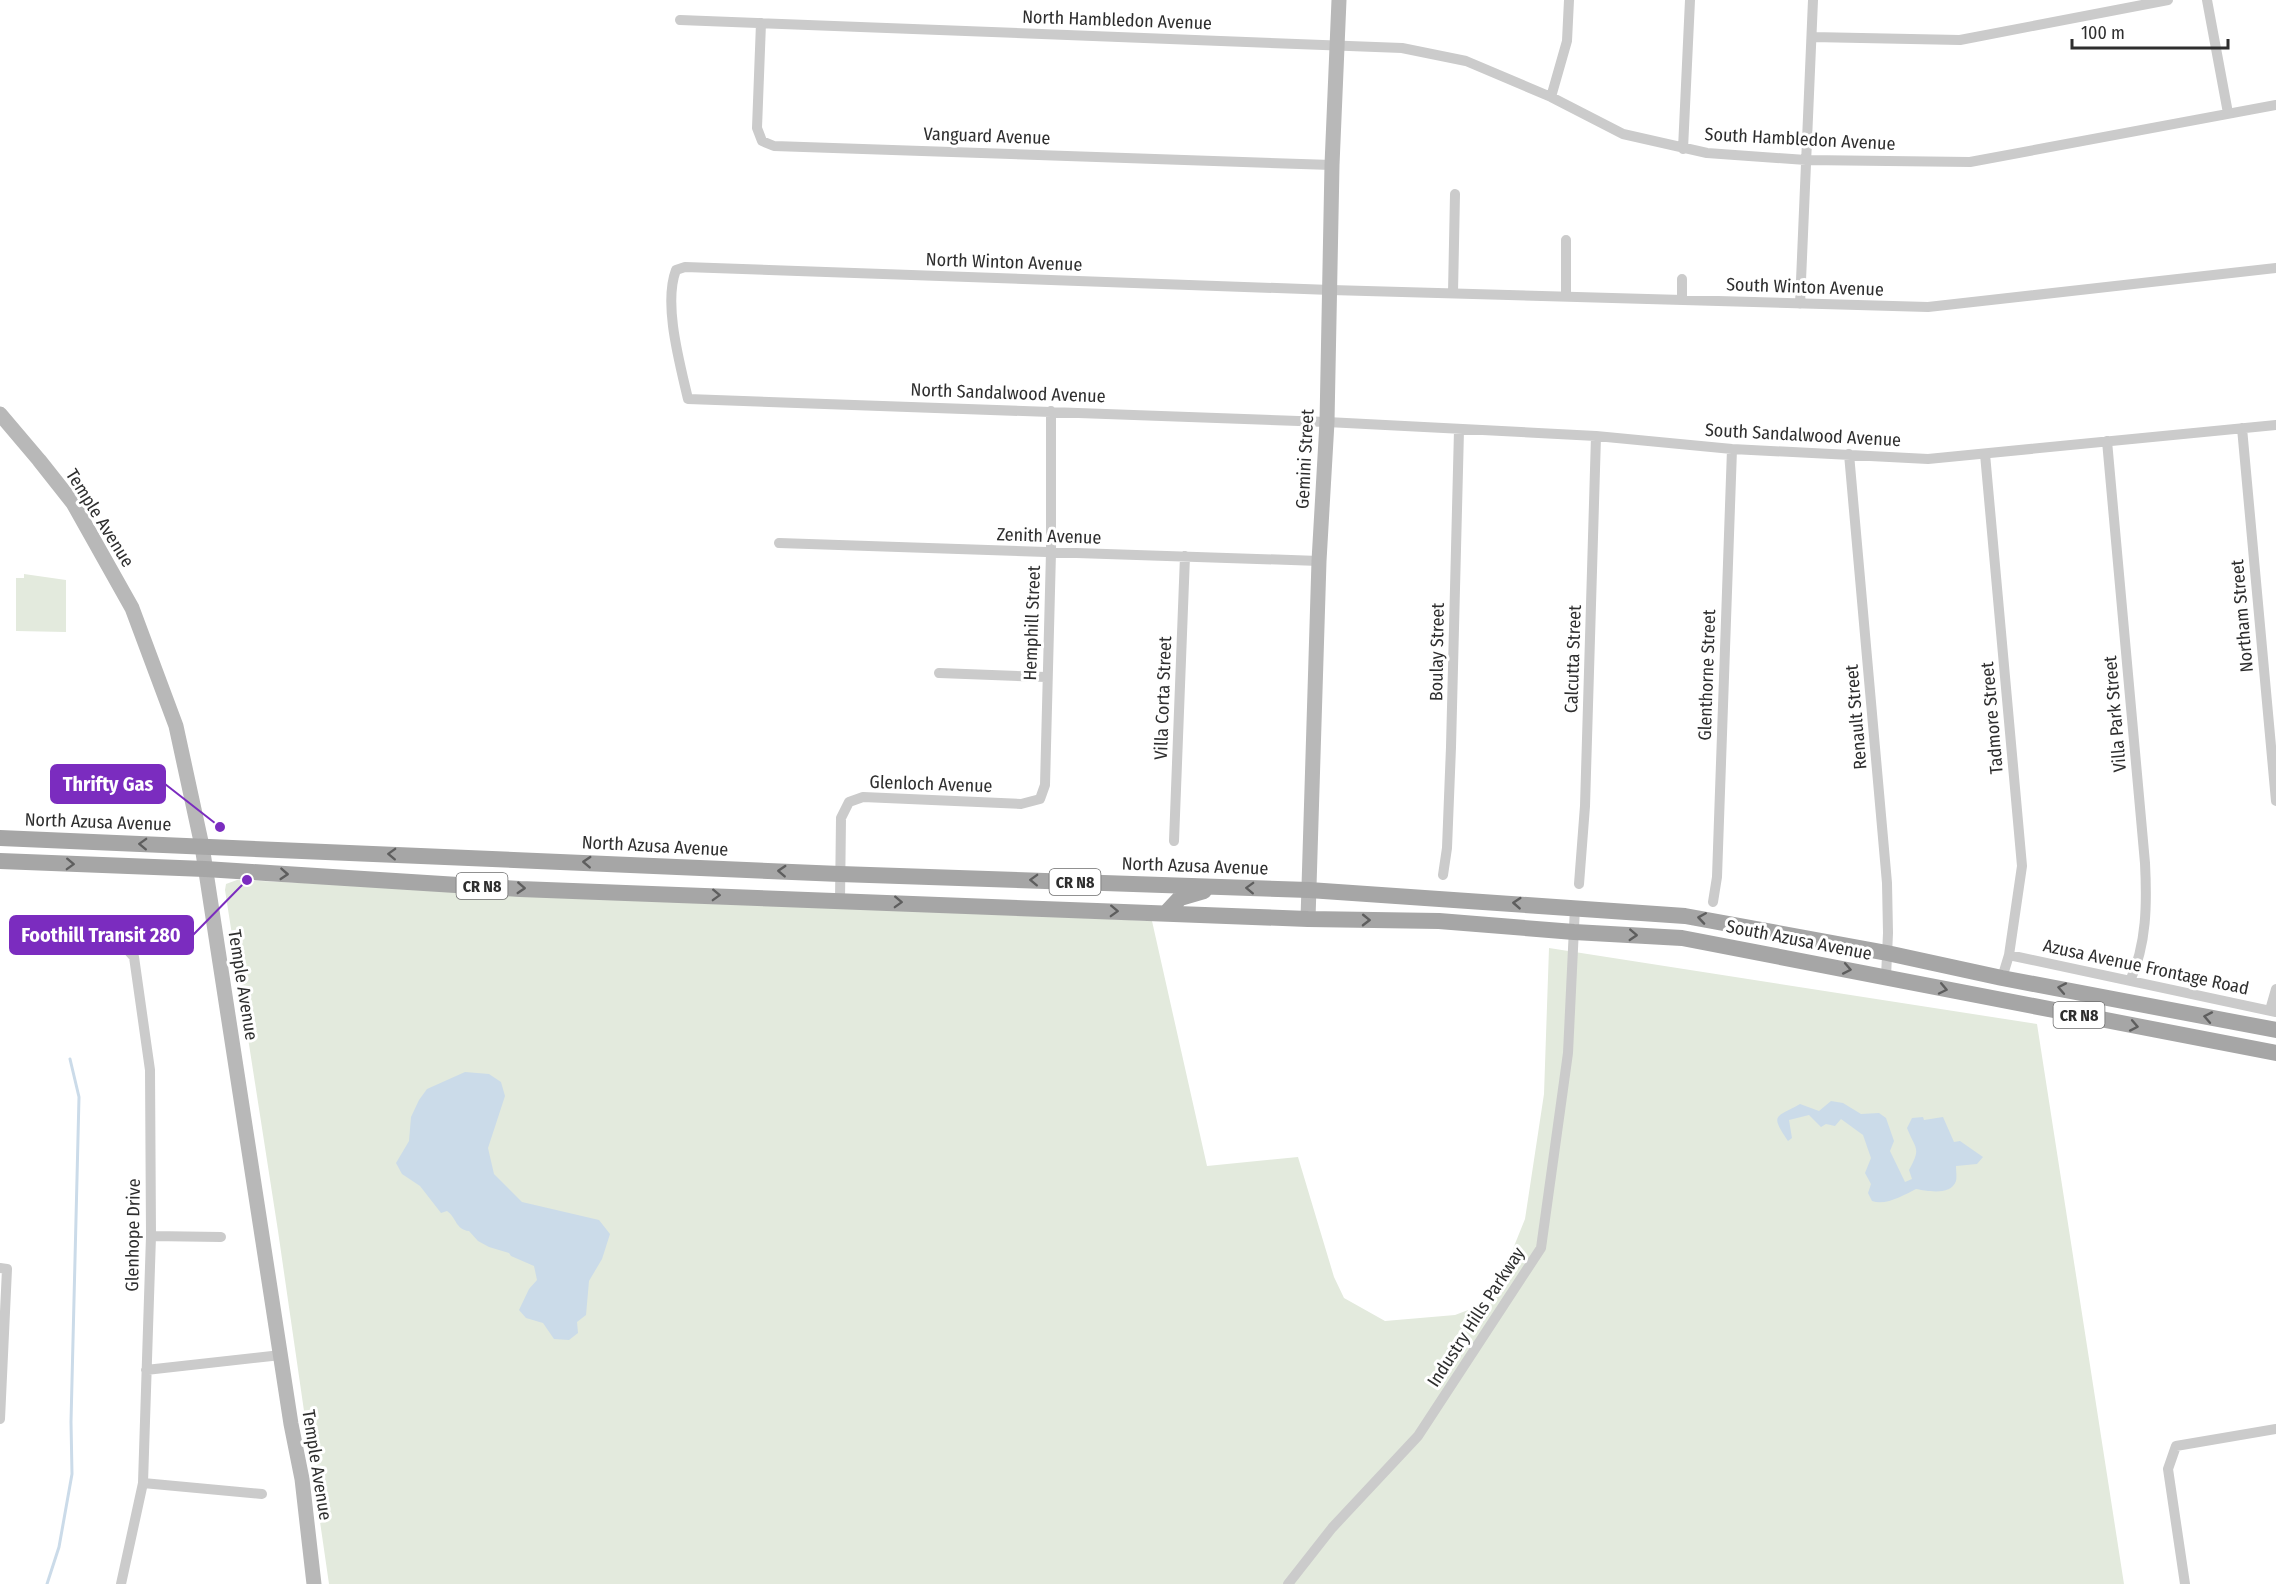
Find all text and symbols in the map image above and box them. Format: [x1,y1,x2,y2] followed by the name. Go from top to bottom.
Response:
[1022,6,1212,34] street label: North Hambledon Avenue
[2072,12,2228,50] scale bar
[2081,22,2125,44] text: 100 m
[923,123,1051,149] street label: Vanguard Avenue
[1704,123,1896,155] street label: South Hambledon Avenue
[925,248,1083,276] street label: North Winton Avenue
[1726,273,1884,301] street label: South Winton Avenue
[910,379,1106,407] street label: North Sandalwood Avenue
[1291,408,1319,510] street label: Gemini Street
[1704,419,1902,451] street label: South Sandalwood Avenue
[61,465,139,571] street label: Temple Avenue
[996,523,1102,549] street label: Zenith Avenue
[2226,559,2258,673] street label: Northam Street
[1019,565,1045,681] street label: Hemphill Street
[1425,602,1449,701] street label: Boulay Street
[1560,604,1586,713] street label: Calcutta Street
[1694,609,1720,741] street label: Glenthorne Street
[1150,636,1176,760] street label: Villa Corta Street
[2099,655,2131,773] street label: Villa Park Street
[1976,661,2008,775] street label: Tadmore Street
[1840,663,1872,770] street label: Renault Street
[51,765,165,803] callout: Thrifty Gas
[869,771,993,797] street label: Glenloch Avenue
[63,772,153,796] text: Thrifty Gas
[24,808,172,836] street label: North Azusa Avenue
[581,831,729,861] street label: North Azusa Avenue
[139,837,148,850] one-way arrow
[388,847,397,860] one-way arrow
[1121,852,1269,880] street label: North Azusa Avenue
[583,856,592,869] one-way arrow
[65,858,74,870] one-way arrow
[777,864,786,877] one-way arrow
[280,867,289,880] one-way arrow
[1050,869,1100,895] road number: CR N8
[456,873,508,899] road number: CR N8
[1030,874,1039,887] one-way arrow
[1246,881,1255,894] one-way arrow
[516,882,525,895] one-way arrow
[711,889,720,902] one-way arrow
[894,896,903,908] one-way arrow
[1512,897,1521,910] one-way arrow
[1109,905,1118,918] one-way arrow
[1697,913,1707,925] one-way arrow
[1362,914,1371,926] one-way arrow
[1724,915,1874,965] street label: South Azusa Avenue
[10,916,193,954] callout: Foothill Transit 280
[21,923,181,947] text: Foothill Transit 280
[223,928,263,1042] street label: Temple Avenue
[1628,929,1637,942] one-way arrow
[2041,934,2251,1000] street label: Azusa Avenue Frontage Road
[1842,962,1852,975] one-way arrow
[1938,982,1948,995] one-way arrow
[2057,982,2067,995] one-way arrow
[2054,1002,2104,1028] road number: CR N8
[2203,1011,2213,1024] one-way arrow
[2129,1019,2139,1032] one-way arrow
[121,1178,145,1292] street label: Glenhope Drive
[1423,1243,1529,1391] street label: Industry Hills Parkway
[297,1408,337,1522] street label: Temple Avenue

